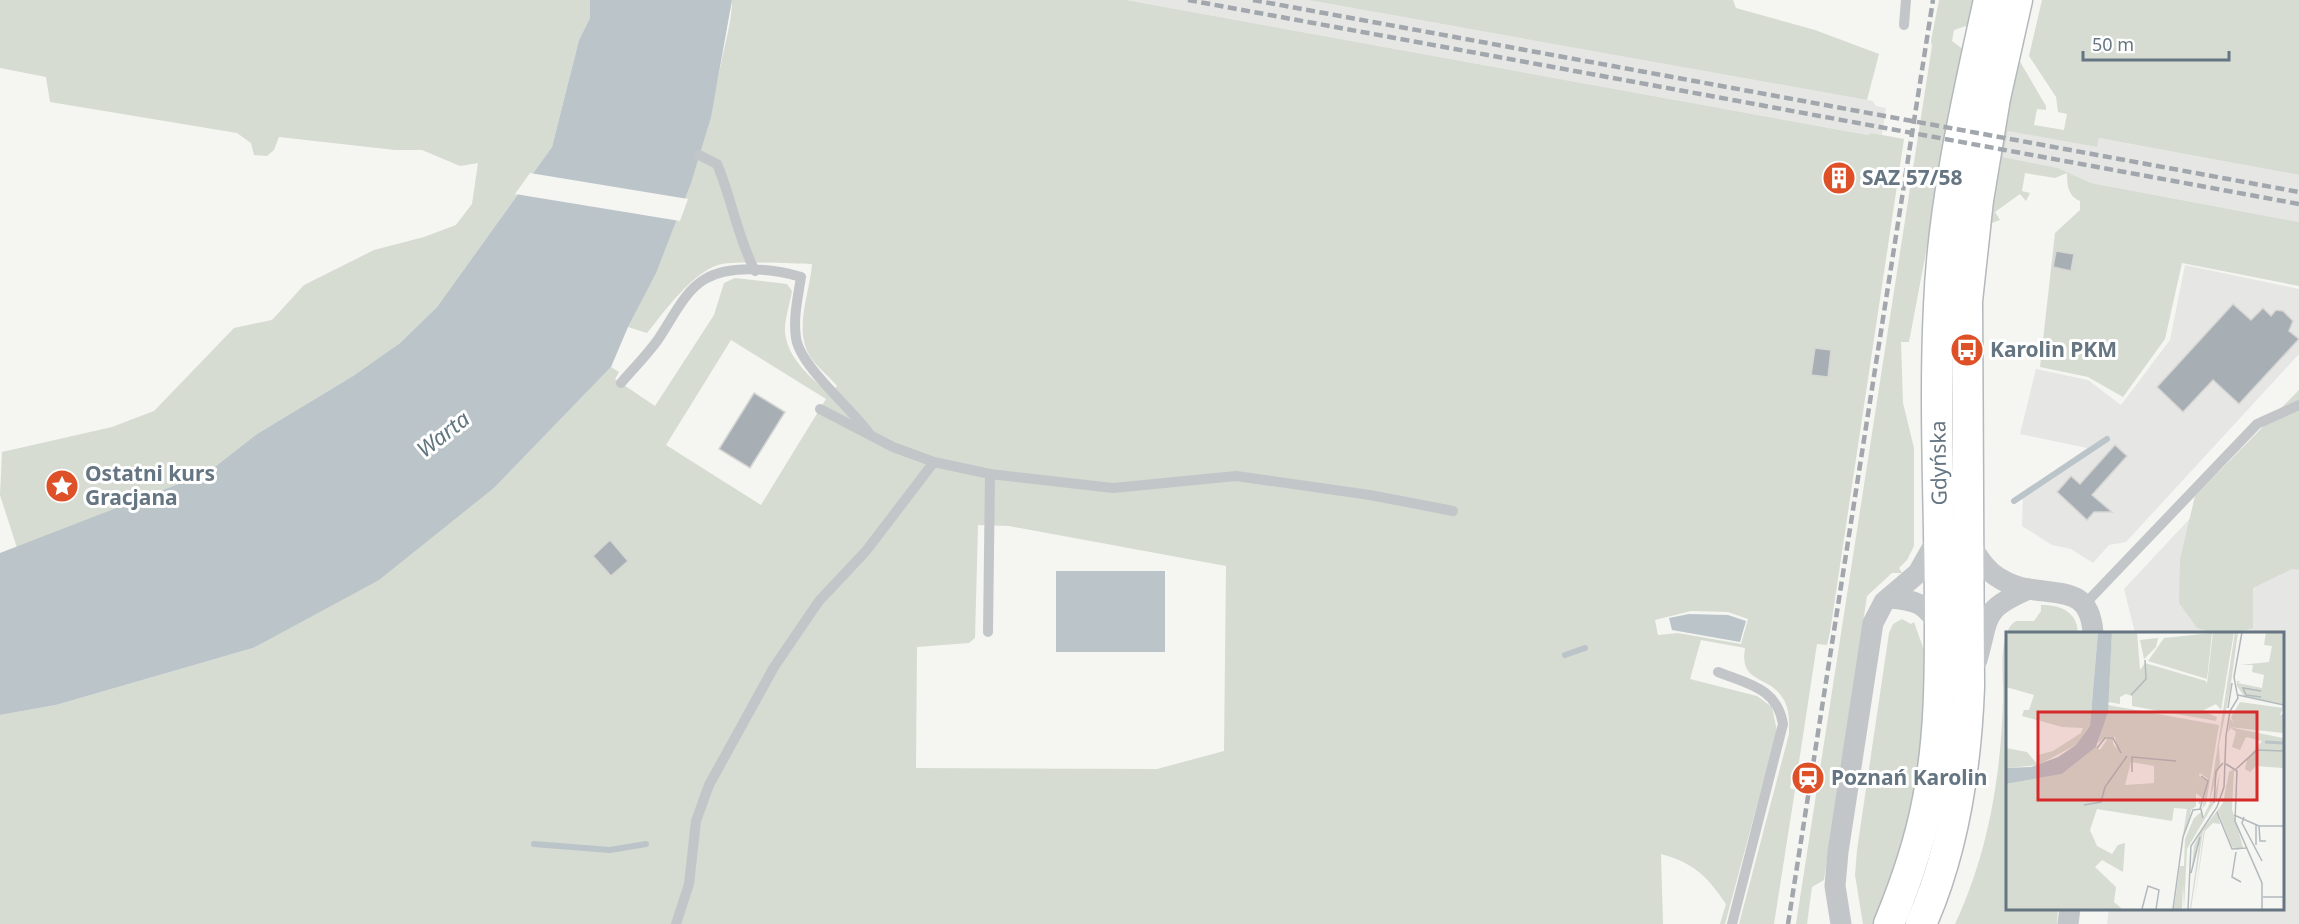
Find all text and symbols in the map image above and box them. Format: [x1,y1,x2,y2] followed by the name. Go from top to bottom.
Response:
[2083,24,2228,62] scale bar
[2092,32,2134,56] text: 50 m
[1821,160,1857,196] building icon: SAZ 57/58
[1862,163,1963,191] place label: SAZ 57/58
[1949,332,1985,368] bus stop icon: Karolin PKM
[1990,335,2117,363] place label: Karolin PKM
[410,403,475,463] water label: Warta
[1923,420,1953,506] street label: Gdyńska
[85,459,215,511] place label: Ostatni kurs Gracjana
[44,468,80,504] place icon: Ostatni kurs Gracjana
[2006,632,2284,909] inset map
[1790,760,1826,796] station icon: Poznań Karolin
[1831,763,1987,791] place label: Poznań Karolin

